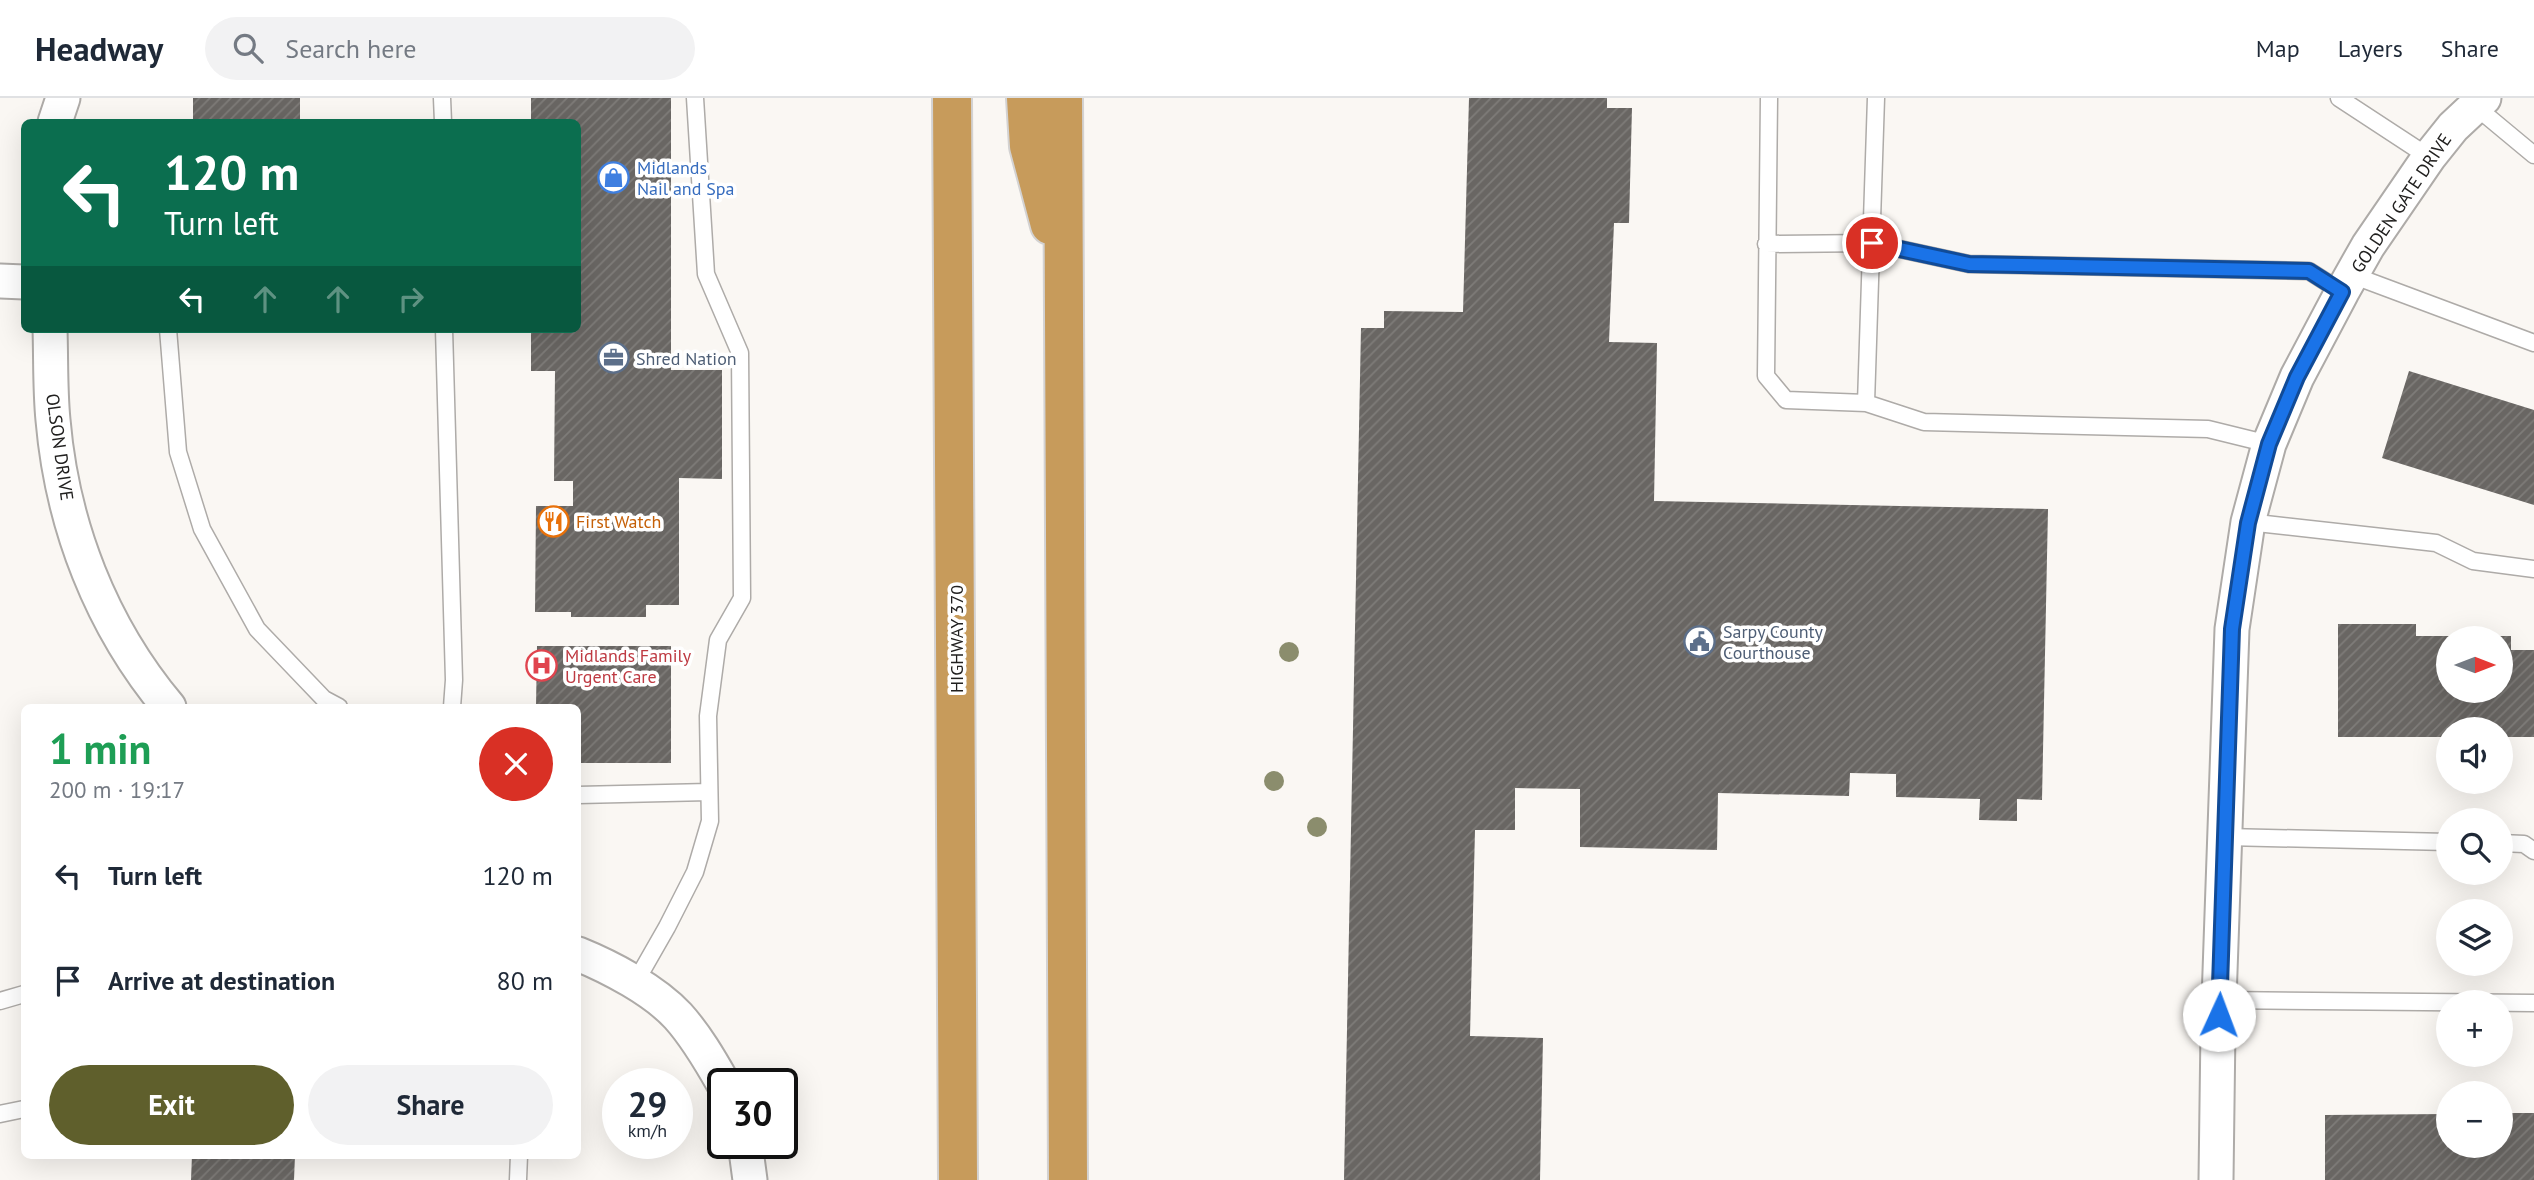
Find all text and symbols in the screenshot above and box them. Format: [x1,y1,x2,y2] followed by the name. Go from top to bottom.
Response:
[205,17,695,80] search box
[35,27,163,70] text: Headway
[229,29,267,67] icon: search
[285,32,416,65] text: Search here
[2256,33,2300,64] text: Map
[2338,33,2403,64] text: Layers
[2441,33,2499,64] text: Share
[2346,129,2456,277] street label: GOLDEN GATE DRIVE
[164,140,299,204] text: 120 m
[49,147,140,238] icon: left
[637,156,734,200] place label: Midlands Nail and Spa
[597,160,631,194] shop icon: Midlands Nail and Spa
[164,202,279,244] text: Turn left
[1842,213,1902,273] pin
[1853,224,1891,262] icon: arrive
[173,280,211,318] icon: left
[246,280,284,318] icon: ahead
[319,280,357,318] icon: ahead
[392,280,430,318] icon: right
[596,341,630,375] office icon: Shred Nation
[636,347,737,370] place label: Shred Nation
[41,392,79,502] street label: OLSON DRIVE
[536,504,570,538] restaurant icon: First Watch
[576,510,661,533] place label: First Watch
[945,585,968,693] street label: HIGHWAY 370
[1723,620,1824,664] place label: Sarpy County Courthouse
[1683,624,1717,658] public building icon: Sarpy County Courthouse
[2436,626,2513,704] north arrow
[2436,626,2513,1158] map controls
[565,644,692,688] place label: Midlands Family Urgent Care
[525,648,559,682] hospital icon: Midlands Family Urgent Care
[2436,717,2513,794] button: sound
[49,721,151,776] text: 1 min
[479,727,553,801] button: close
[49,775,185,804] text: 200 m · 19:17
[2436,808,2513,885] button: search
[49,857,87,895] icon: left
[108,859,202,892] text: Turn left
[482,859,553,892] text: 120 m
[2436,899,2513,976] button: layers
[49,962,87,1000] icon: arrive
[108,964,335,997] text: Arrive at destination
[497,964,553,997] text: 80 m
[2182,978,2256,1052] position arrow
[2436,990,2513,1067] button: +
[49,1065,294,1145] button: Exit
[308,1065,553,1145] button: Share
[707,1068,798,1159] speed limit sign: 30
[628,1081,667,1127] text: 29
[2436,1081,2513,1158] button: −
[628,1119,667,1142] text: km/h

